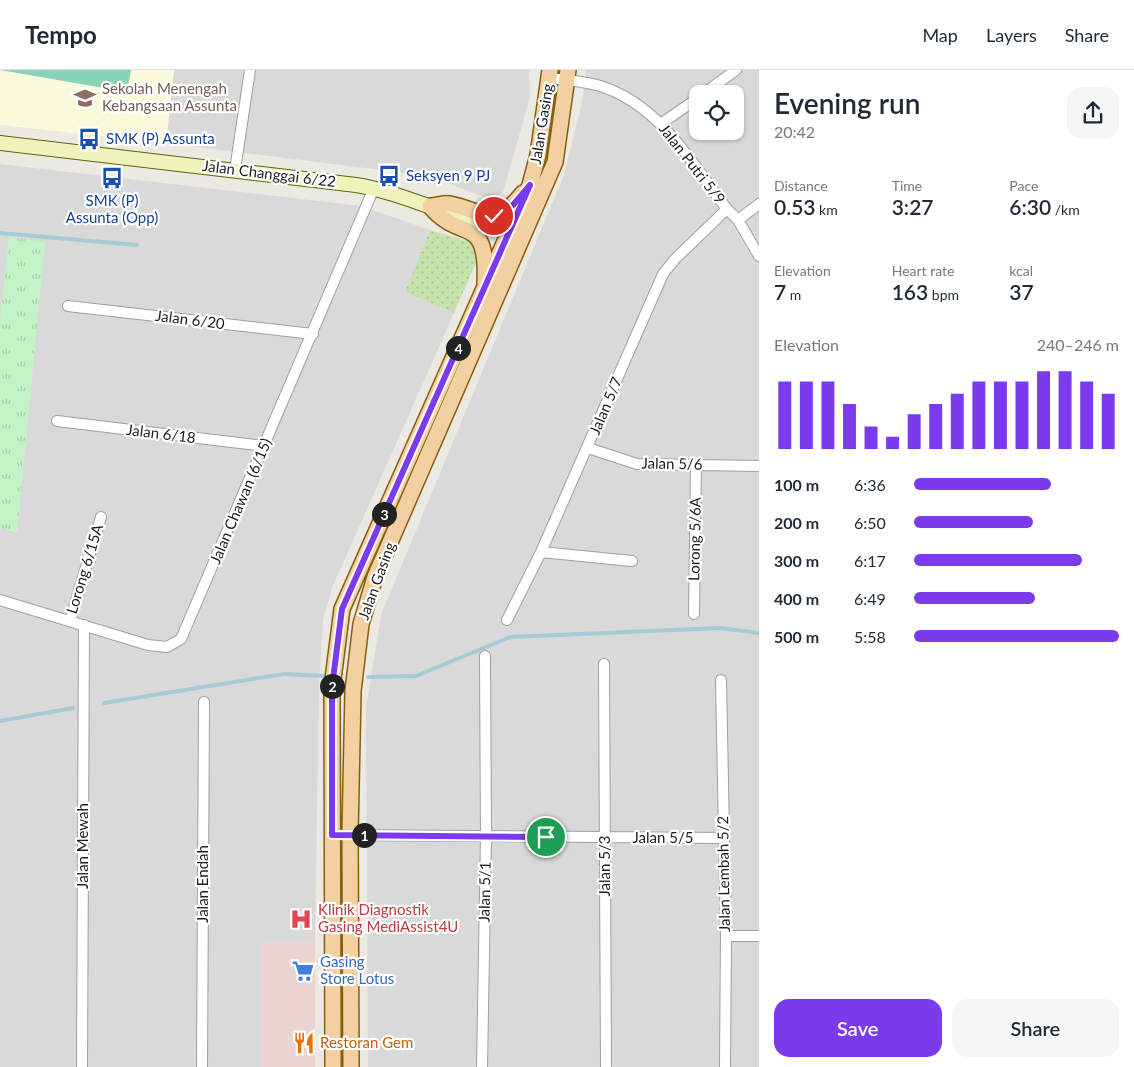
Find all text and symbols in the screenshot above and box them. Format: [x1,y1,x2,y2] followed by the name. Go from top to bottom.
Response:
[25,20,97,49] text: Tempo
[922,24,958,46] text: Map
[986,24,1037,46] text: Layers
[1065,24,1109,46] text: Share
[102,79,237,114] place label: Sekolah Menengah Kebangsaan Assunta
[526,82,556,165] street label: Jalan Gasing
[72,85,98,111] school or university icon: Sekolah Menengah Kebangsaan Assunta
[689,85,744,140] map controls
[689,85,744,140] button: locate
[774,86,920,120] text: Evening run
[1067,87,1119,139] button: share
[656,120,730,207] street label: Jalan Putri 5/9
[774,122,815,141] text: 20:42
[76,126,102,152] bus stop icon: SMK (P) Assunta
[106,129,215,147] place label: SMK (P) Assunta
[201,156,337,190] street label: Jalan Changgai 6/22
[376,163,402,189] bus stop icon: Seksyen 9 PJ
[99,165,125,191] bus stop icon: SMK (P) Assunta (Opp)
[406,166,490,184] place label: Seksyen 9 PJ
[774,177,828,194] text: Distance
[892,177,922,194] text: Time
[1009,177,1038,194] text: Pace
[66,191,158,226] place label: SMK (P) Assunta (Opp)
[774,194,816,219] text: 0.53
[892,194,934,219] text: 3:27
[1009,194,1051,219] text: 6:30
[473,195,515,237] pin
[816,201,838,218] text: km
[1051,201,1080,218] text: /km
[480,202,508,230] icon: check
[774,262,831,279] text: Elevation
[892,262,954,279] text: Heart rate
[1009,262,1033,279] text: kcal
[774,279,786,304] text: 7
[892,279,928,304] text: 163
[1009,279,1034,304] text: 37
[786,286,801,303] text: m
[928,286,959,303] text: bpm
[154,306,226,332] street label: Jalan 6/20
[774,335,839,354] text: Elevation
[1037,335,1119,354] text: 240–246 m
[446,336,470,360] pin: 4
[454,340,463,357] text: 4
[585,374,625,437] street label: Jalan 5/7
[125,420,197,446] street label: Jalan 6/18
[205,435,275,566] street label: Jalan Chawan (6/15)
[641,453,703,473] street label: Jalan 5/6
[774,475,819,494] text: 100 m
[854,475,886,494] text: 6:36
[684,496,704,581] street label: Lorong 5/6A
[372,502,396,526] pin: 3
[380,506,389,523] text: 3
[774,513,819,532] text: 200 m
[854,513,886,532] text: 6:50
[62,521,106,616] street label: Lorong 6/15A
[354,539,398,622] street label: Jalan Gasing
[774,551,819,570] text: 300 m
[854,551,886,570] text: 6:17
[774,589,819,608] text: 400 m
[854,589,886,608] text: 6:49
[774,627,819,646] text: 500 m
[854,627,886,646] text: 5:58
[320,674,344,698] pin: 2
[328,678,337,695] text: 2
[73,803,91,889] street label: Jalan Mewah
[525,816,567,858] pin
[713,816,733,932] street label: Jalan Lembah 5/2
[352,822,376,848] pin: 1
[532,823,560,851] icon: arrive
[360,827,369,844] text: 1
[633,828,693,846] street label: Jalan 5/5
[595,836,613,896] street label: Jalan 5/3
[193,845,211,923] street label: Jalan Endah
[474,861,494,923] street label: Jalan 5/1
[318,900,458,935] place label: Klinik Diagnostik Gasing MediAssist4U
[288,906,314,932] hospital icon: Klinik Diagnostik Gasing MediAssist4U
[320,952,394,987] place label: Gasing Store Lotus
[290,958,316,984] supermarket icon: Gasing Store Lotus
[774,999,942,1057] button: Save
[952,999,1119,1057] button: Share
[291,1030,317,1056] restaurant icon: Restoran Gem
[320,1033,413,1051] place label: Restoran Gem

